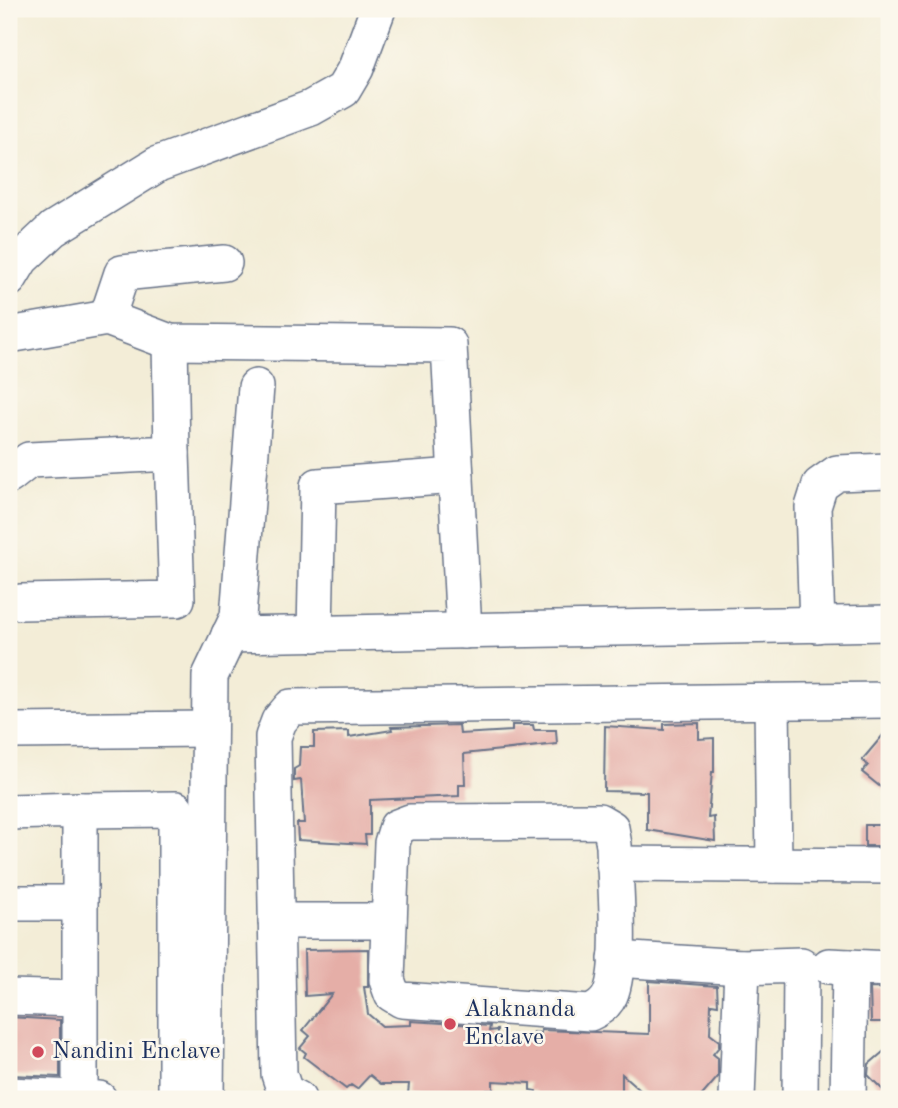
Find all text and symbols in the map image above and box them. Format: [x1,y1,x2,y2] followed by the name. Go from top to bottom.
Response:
[464,998,575,1050] place label: Alaknanda Enclave
[442,1016,458,1032] marker: Alaknanda Enclave
[52,1040,221,1064] place label: Nandini Enclave
[30,1044,46,1060] marker: Nandini Enclave

